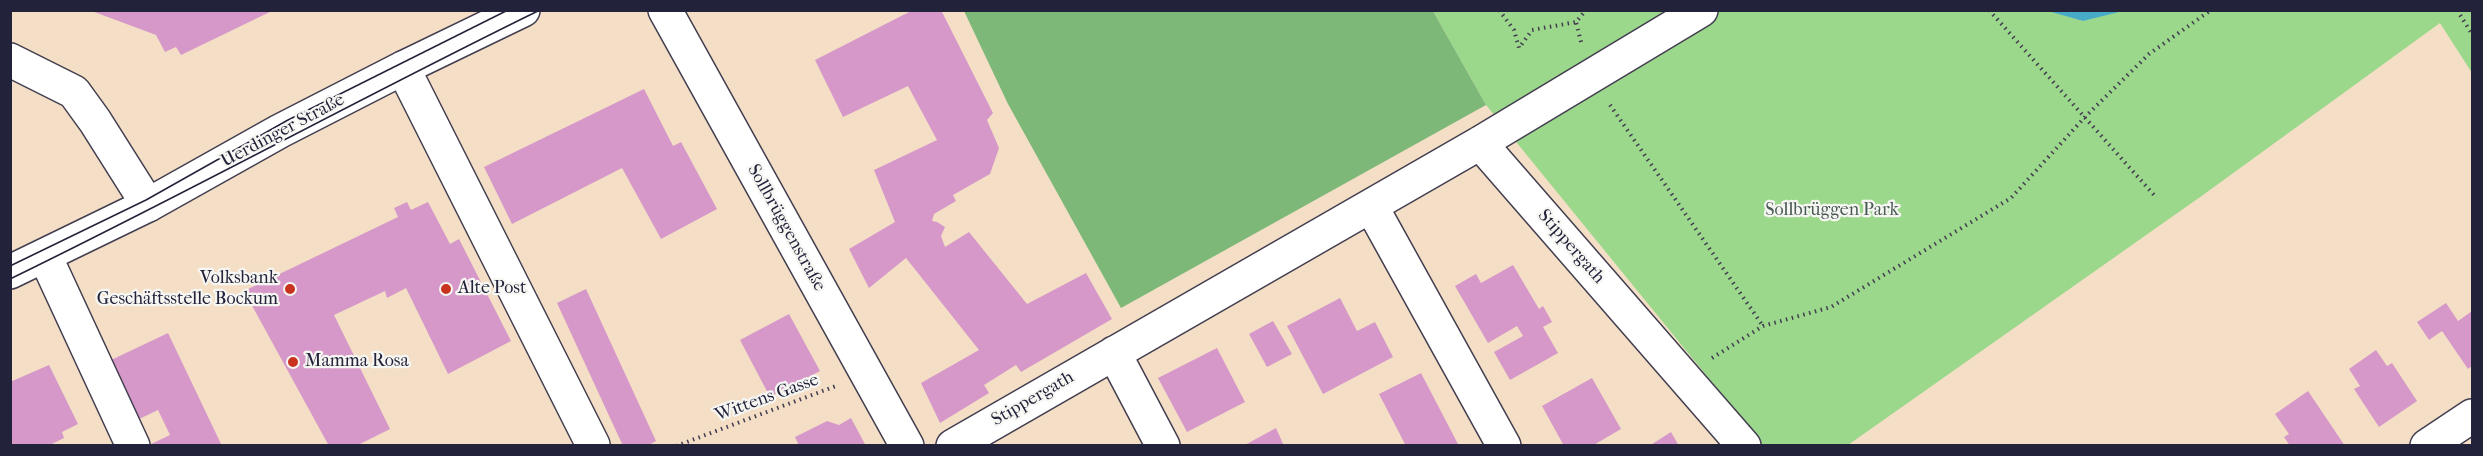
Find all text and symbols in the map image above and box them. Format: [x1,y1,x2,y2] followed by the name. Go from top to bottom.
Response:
[218,89,348,173] street label: Uerdinger Straße
[742,161,830,295] street label: Sollbrüggenstraße
[1765,200,1899,222] park label: Sollbrüggen Park
[1533,205,1609,289] street label: Stippergath
[97,268,278,310] place label: Volksbank Geschäftsstelle Bockum
[458,278,526,300] place label: Alte Post
[283,282,297,296] marker: Volksbank Geschäftsstelle Bockum
[439,282,453,296] marker: Alte Post
[305,351,409,373] place label: Mamma Rosa
[286,355,300,369] marker: Mamma Rosa
[988,367,1078,431] street label: Stippergath
[712,369,822,427] street label: Wittens Gasse

